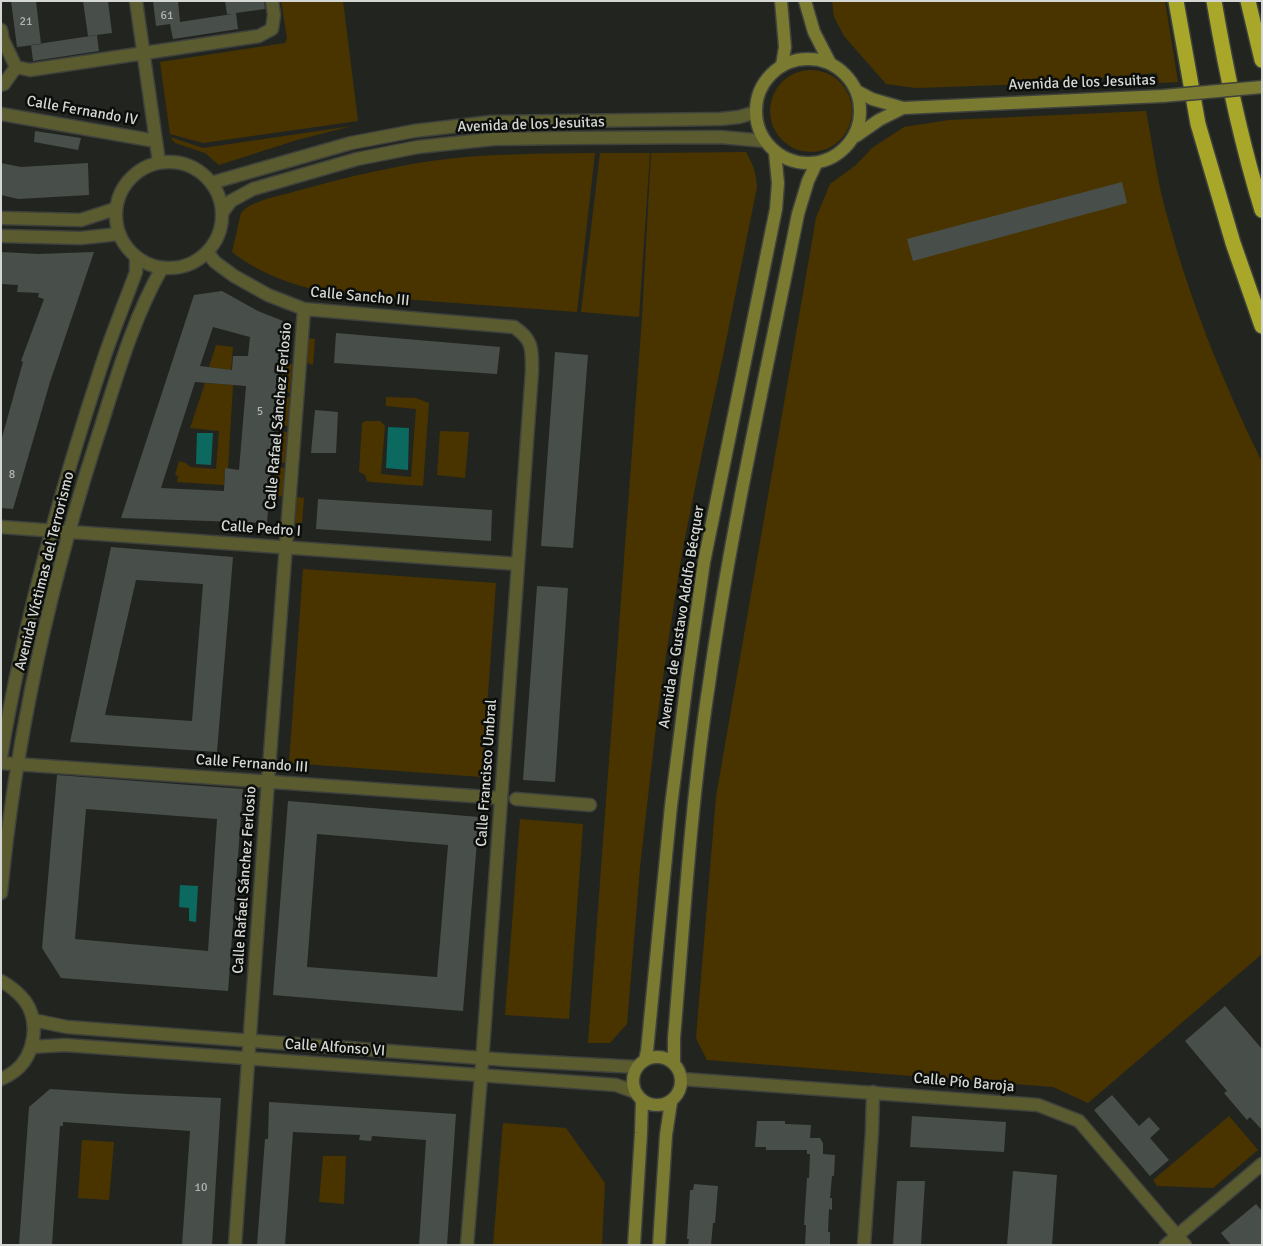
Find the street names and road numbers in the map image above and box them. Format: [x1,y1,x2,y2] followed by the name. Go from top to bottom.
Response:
[1008,71,1156,95] street label: Avenida de los Jesuitas
[25,92,139,130] street label: Calle Fernando IV
[457,113,605,137] street label: Avenida de los Jesuitas
[310,284,410,310] street label: Calle Sancho III
[262,322,296,510] street label: Calle Rafael Sánchez Ferlosio
[12,470,78,672] street label: Avenida Víctimas del Terrorismo
[655,504,709,730] street label: Avenida de Gustavo Adolfo Bécquer
[220,517,302,541] street label: Calle Pedro I
[473,699,501,847] street label: Calle Francisco Umbral
[195,751,309,777] street label: Calle Fernando III
[229,786,261,974] street label: Calle Rafael Sánchez Ferlosio
[284,1036,386,1060] street label: Calle Alfonso VI
[913,1070,1015,1096] street label: Calle Pío Baroja

